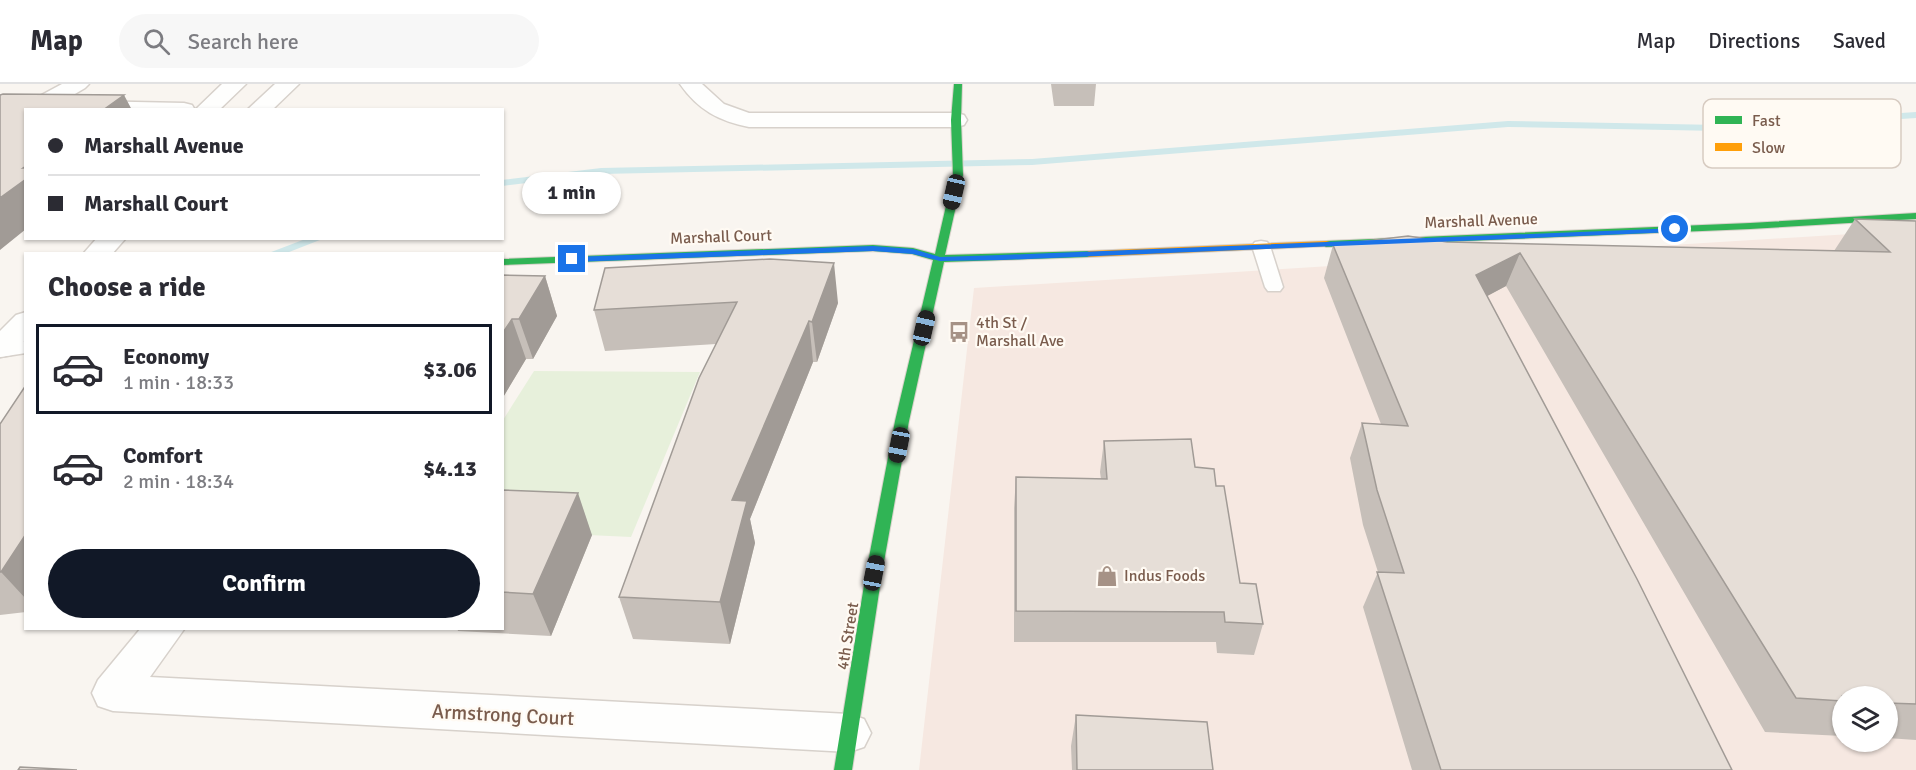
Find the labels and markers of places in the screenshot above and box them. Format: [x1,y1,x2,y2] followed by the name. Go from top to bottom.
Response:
[976,313,1064,351] place label: 4th St / Marshall Ave
[947,320,971,344] bus stop icon: 4th St / Marshall Ave
[1095,564,1119,588] shop icon: Indus Foods
[1124,566,1205,586] place label: Indus Foods

